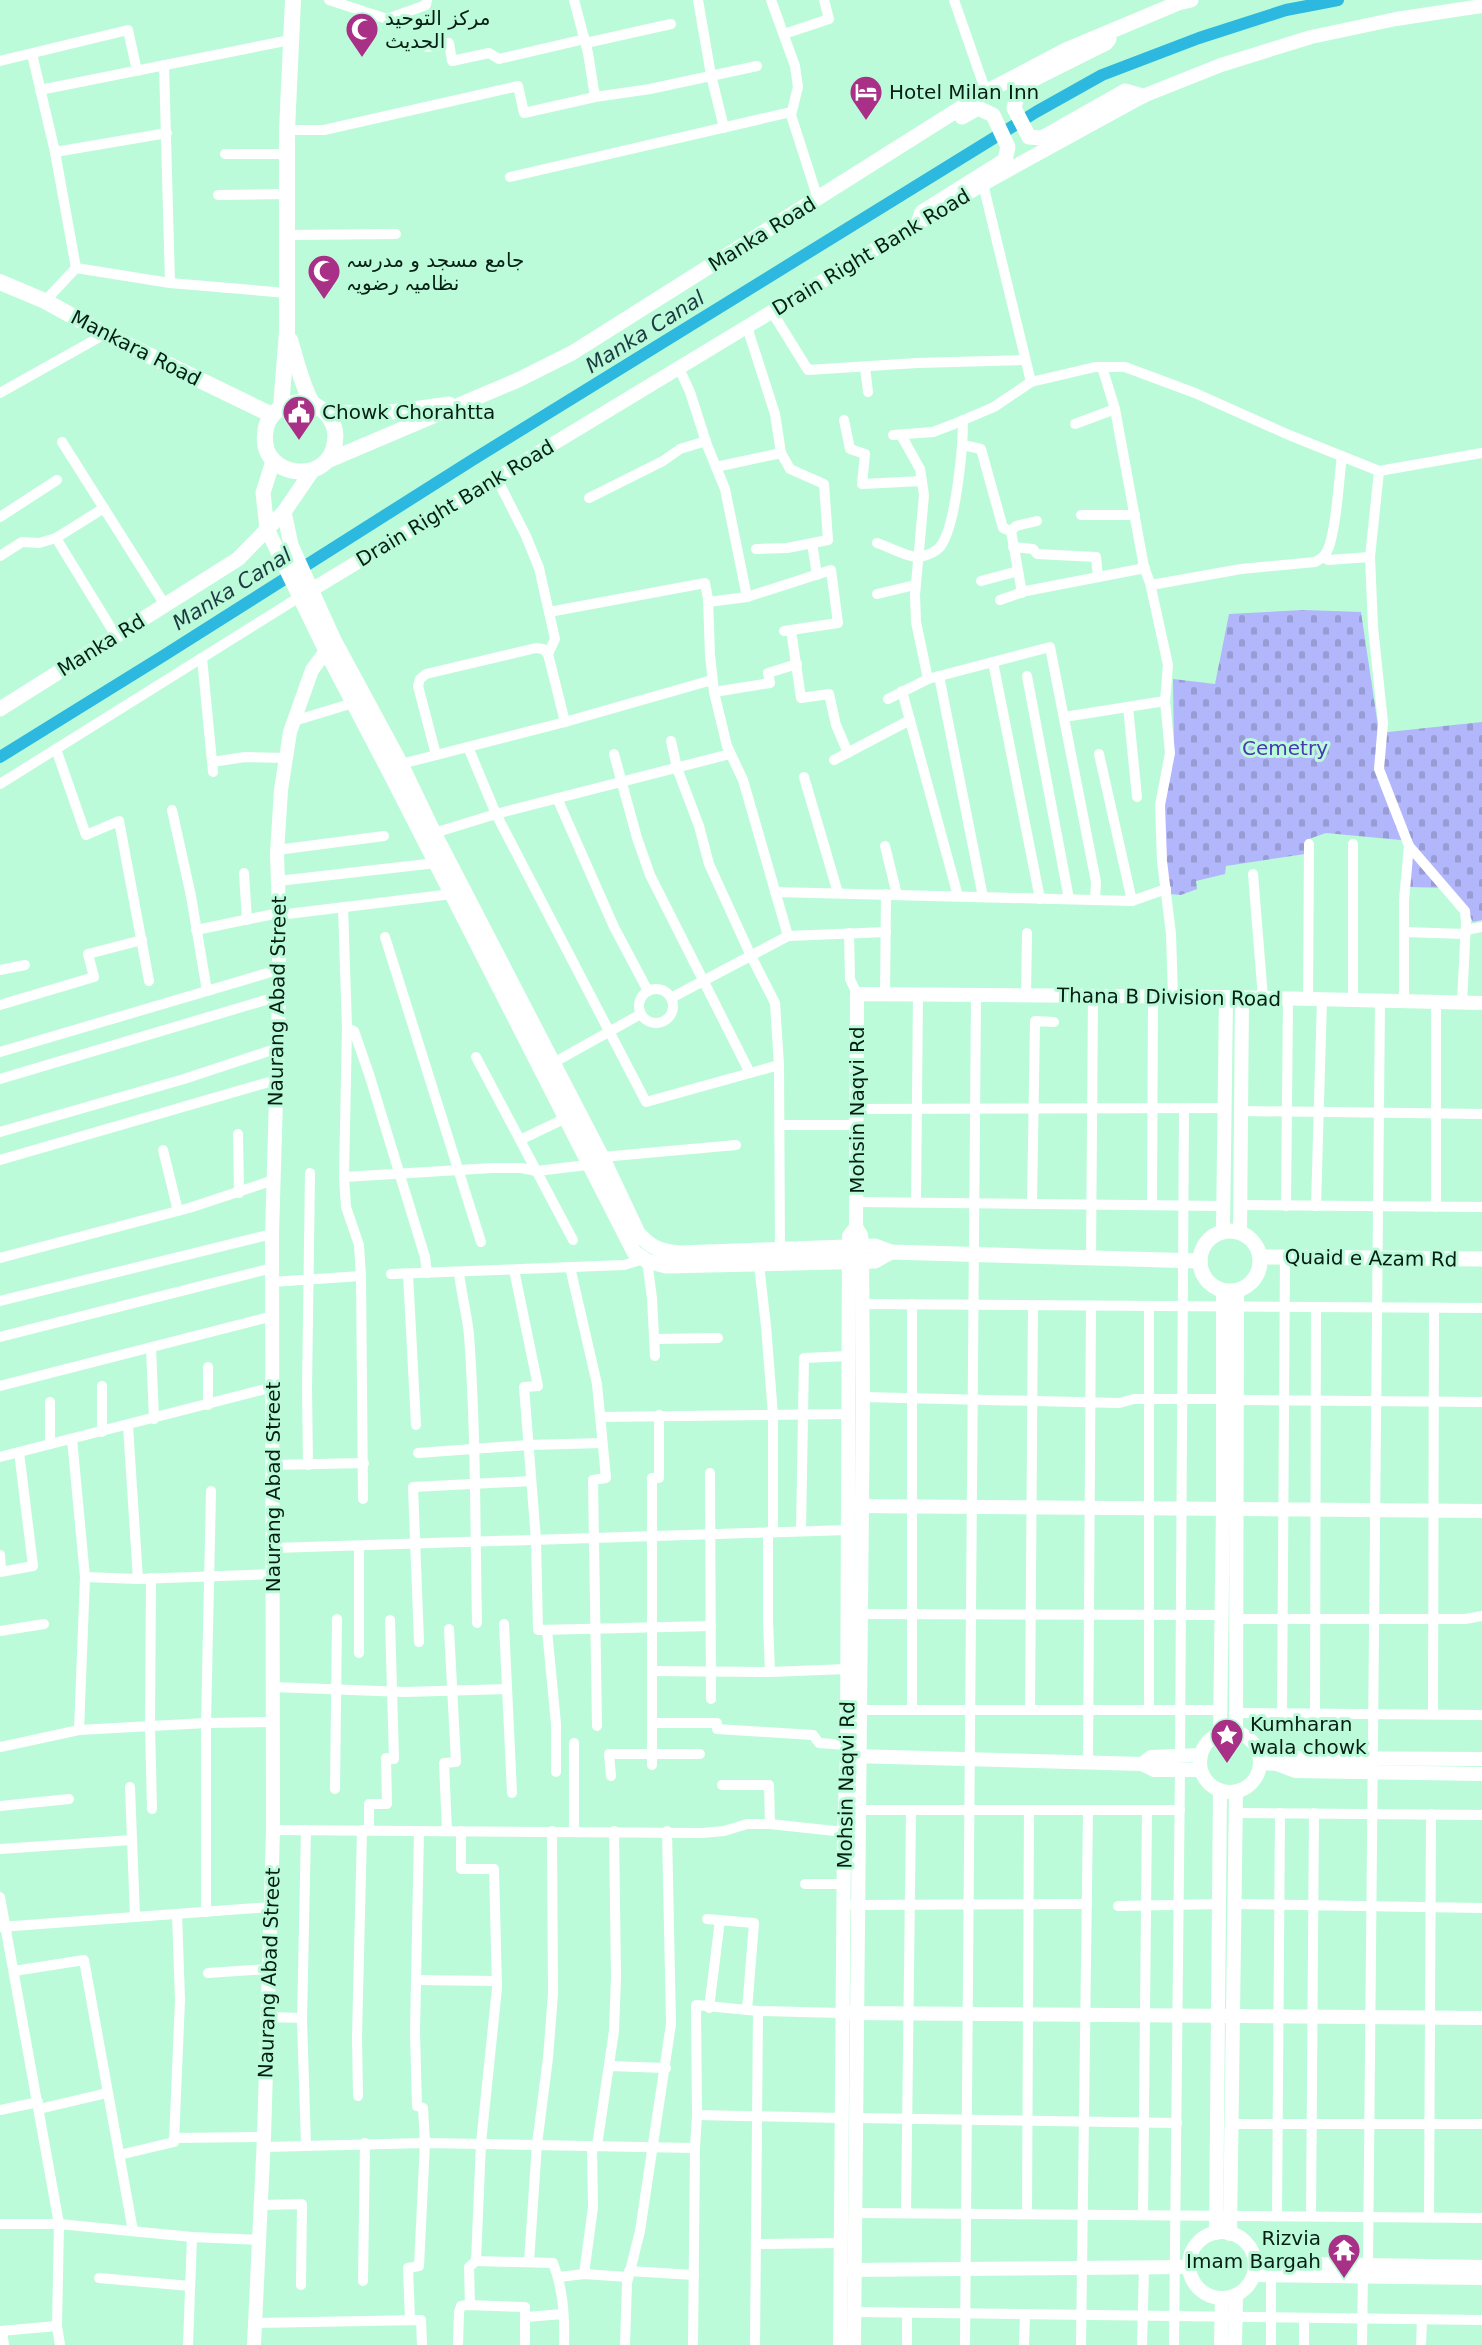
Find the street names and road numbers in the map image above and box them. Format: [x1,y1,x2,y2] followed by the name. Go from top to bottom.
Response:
[768,183,974,321] street label: Drain Right Bank Road
[704,191,820,277] street label: Manka Road
[67,305,205,391] street label: Mankara Road
[352,434,558,572] street label: Drain Right Bank Road
[53,609,149,681] street label: Manka Rd
[263,895,291,1106] street label: Naurang Abad Street
[1056,983,1281,1011] street label: Thana B Division Road
[845,1026,869,1194] street label: Mohsin Naqvi Rd
[1284,1244,1458,1272] street label: Quaid e Azam Rd
[261,1382,285,1592] street label: Naurang Abad Street
[833,1701,859,1869] street label: Mohsin Naqvi Rd
[253,1867,285,2079] street label: Naurang Abad Street

